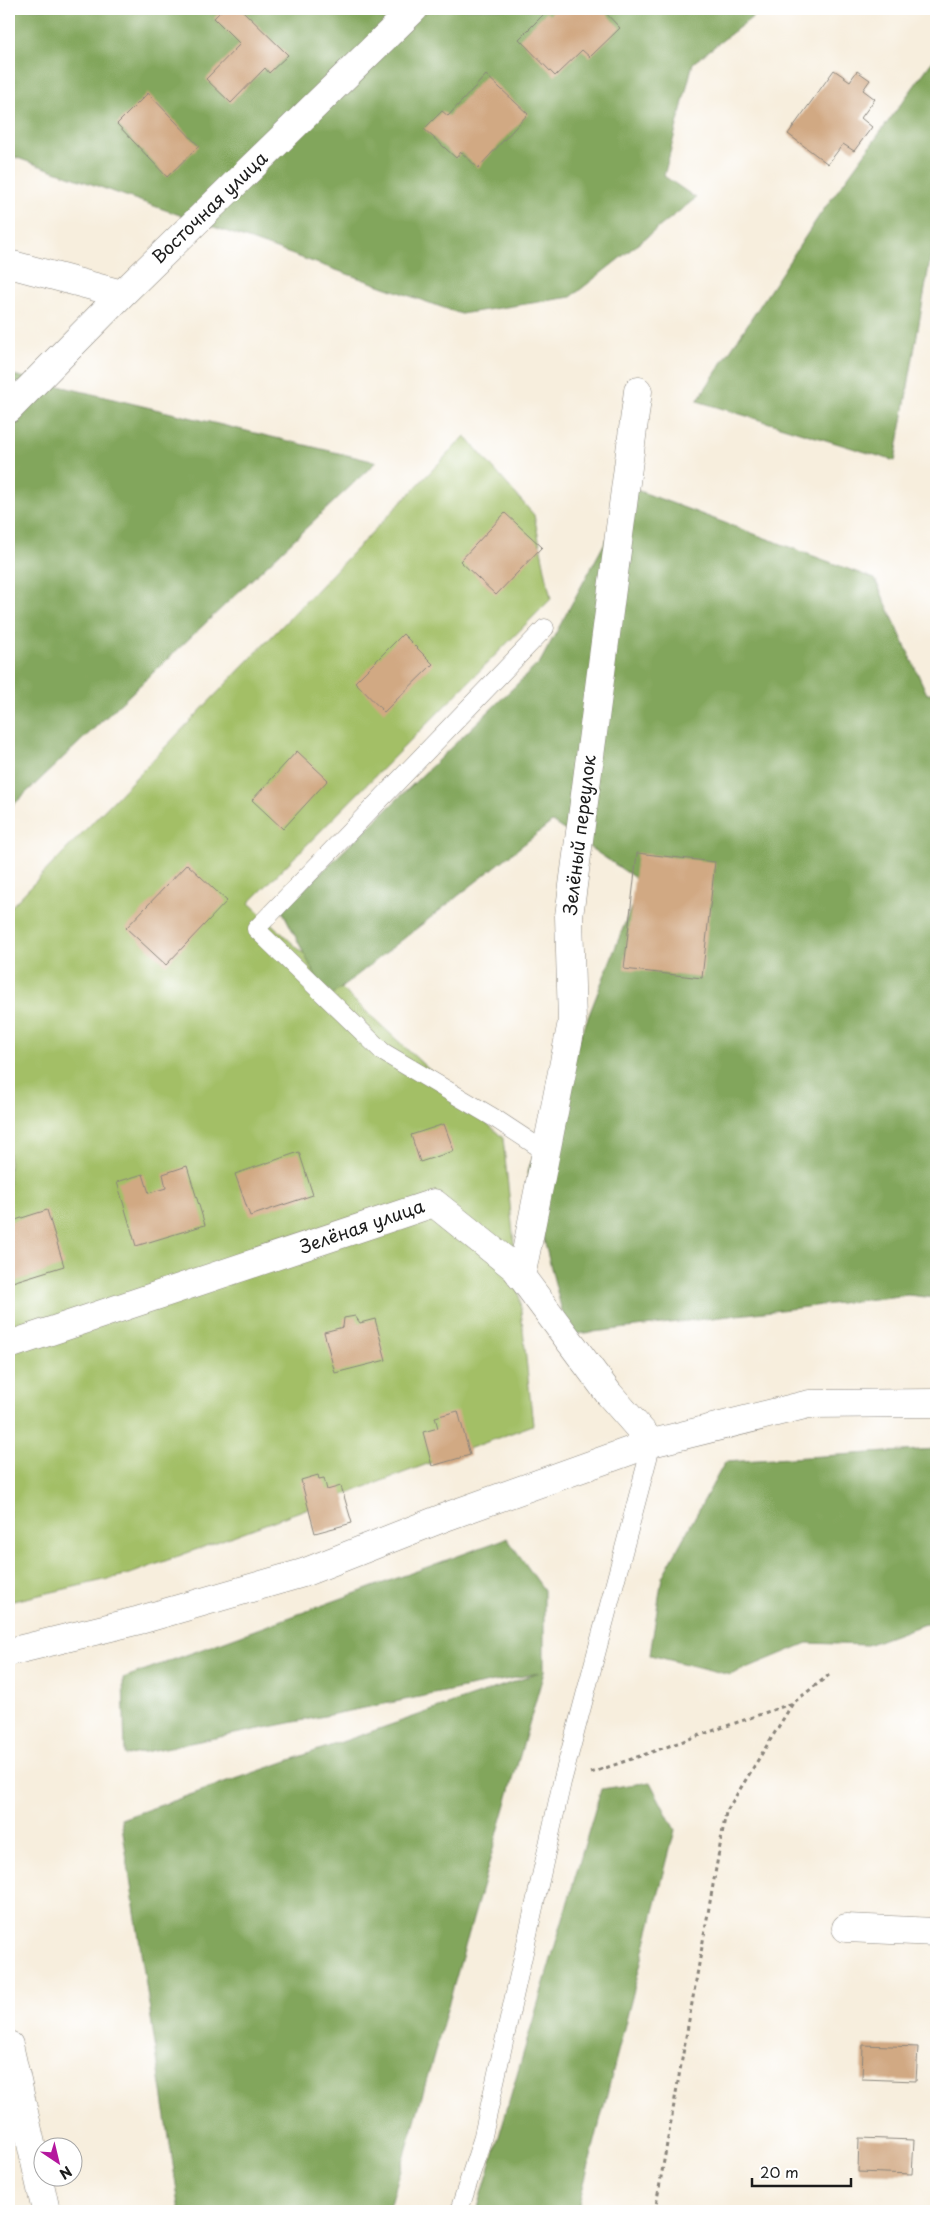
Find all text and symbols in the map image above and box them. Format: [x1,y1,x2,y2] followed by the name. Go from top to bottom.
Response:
[145,144,273,269] street label: Восточная улица
[555,753,602,916] street label: Зелёный переулок
[295,1191,428,1260] street label: Зелёная улица
[32,2138,82,2188] north arrow
[752,2155,851,2187] scale bar
[760,2160,799,2183] text: 20 m
[55,2161,76,2185] text: N

